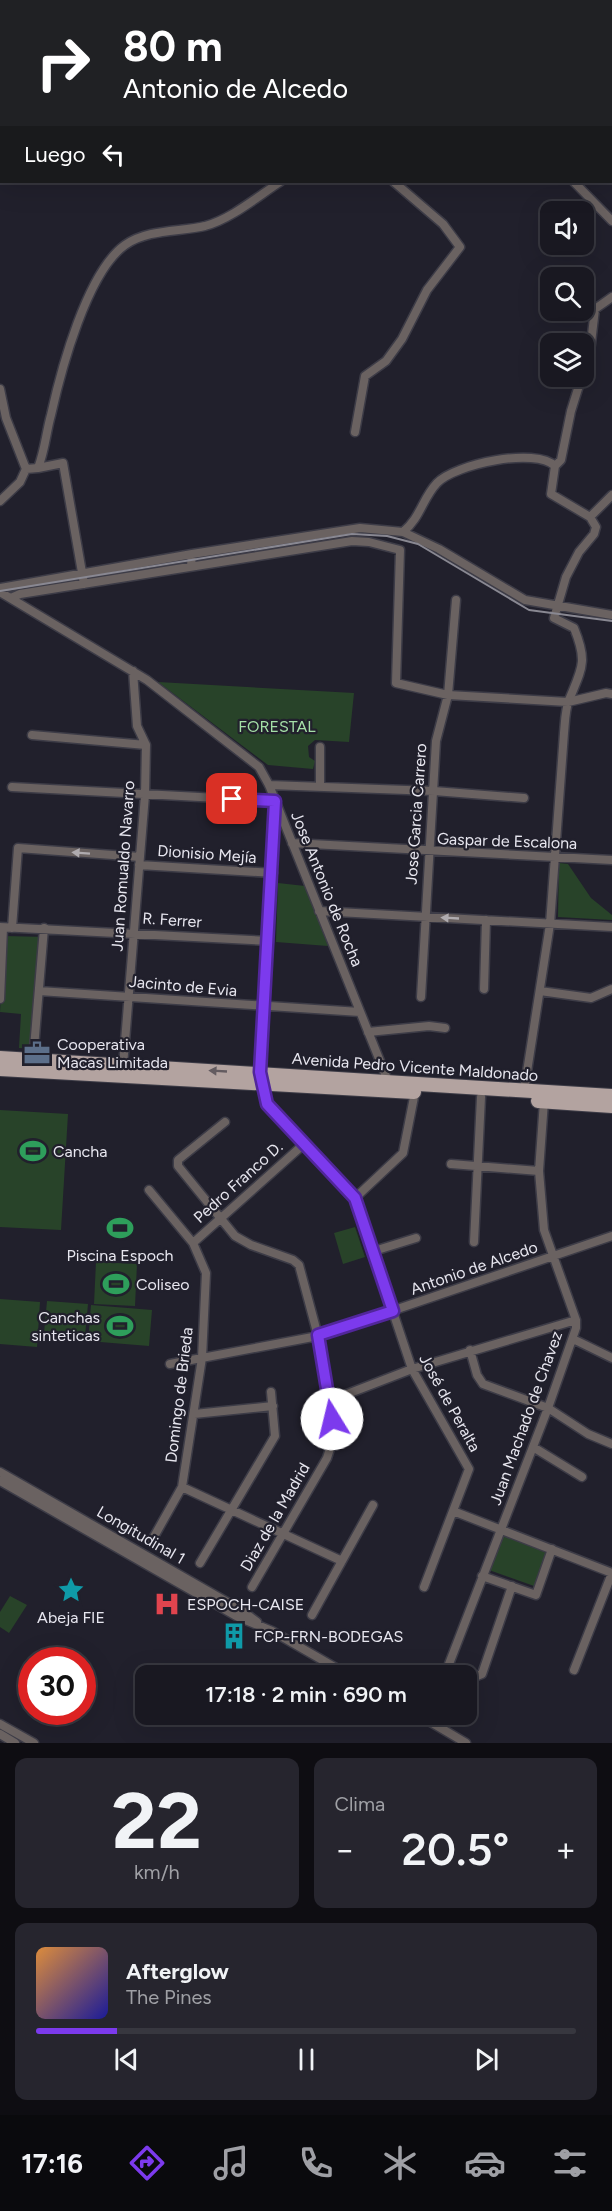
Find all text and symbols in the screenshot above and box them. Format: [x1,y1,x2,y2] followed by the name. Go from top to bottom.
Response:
[123,21,223,72] text: 80 m
[24,24,102,102] icon: right
[123,72,348,105] text: Antonio de Alcedo
[97,138,130,171] icon: left
[24,141,85,168] text: Luego
[540,201,594,387] map controls
[540,201,594,255] button: sound
[540,267,594,321] button: search
[540,333,594,387] button: layers
[238,717,316,736] park label: FORESTAL
[402,743,430,885] street label: Jose Garcia Carrero
[206,773,257,824] pin
[108,780,138,952] street label: Juan Romualdo Navarro
[215,782,248,815] icon: arrive
[287,809,367,969] street label: Jose Antonio de Rocha
[436,829,578,853] street label: Gaspar de Escalona
[157,841,257,867] street label: Dionisio Mejía
[72,848,91,858] one-way arrow
[142,908,203,932] street label: R. Ferrer
[440,914,459,923] one-way arrow
[128,972,238,1000] street label: Jacinto de Evia
[57,1035,168,1072] place label: Cooperativa Macas Limitada
[22,1038,52,1068] office icon: Cooperativa Macas Limitada
[291,1049,539,1085] street label: Avenida Pedro Vicente Maldonado
[209,1066,228,1075] one-way arrow
[18,1136,48,1166] sports icon: Cancha
[190,1137,286,1227] street label: Pedro Franco D.
[53,1142,107,1161] place label: Cancha
[105,1213,135,1243] sports icon: Piscina Espoch
[408,1237,540,1299] street label: Antonio de Alcedo
[66,1246,174,1265] place label: Piscina Espoch
[101,1269,131,1299] sports icon: Coliseo
[136,1275,190,1294] place label: Coliseo
[31,1308,100,1345] place label: Canchas sinteticas
[105,1311,135,1341] sports icon: Canchas sinteticas
[161,1326,197,1464] street label: Domingo de Brieda
[486,1328,566,1507] street label: Juan Machado de Chavez
[415,1351,485,1455] street label: José de Peralta
[300,1387,364,1451] position arrow
[236,1459,314,1575] street label: Diaz de la Madrid
[93,1502,189,1568] street label: Longitudinal 1
[56,1575,86,1605] place icon: Abeja FIE
[152,1589,182,1619] hospital icon: ESPOCH-CAISE
[187,1595,304,1614] place label: ESPOCH-CAISE
[37,1608,105,1627] place label: Abeja FIE
[219,1621,249,1651] building icon: FCP-FRN-BODEGAS
[254,1627,403,1646] place label: FCP-FRN-BODEGAS
[18,1647,96,1725] speed limit sign: 30
[205,1681,407,1708] text: 17:18 · 2 min · 690 m
[112,1774,202,1868] text: 22
[335,1792,385,1816] text: Clima
[401,1822,509,1876] text: 20.5°
[335,1830,355,1869] text: −
[555,1830,576,1869] text: +
[134,1860,180,1884] text: km/h
[126,1958,229,1985] text: Afterglow
[126,1985,212,2009] text: The Pines
[110,2043,143,2076] icon: previous
[290,2043,323,2076] icon: pause
[470,2043,503,2076] icon: next
[126,2142,168,2184] icon: directions
[210,2142,252,2184] icon: music
[295,2142,337,2184] icon: phone
[379,2142,421,2184] icon: climate
[464,2142,506,2184] icon: car
[549,2142,591,2184] icon: filters
[21,2147,83,2180] text: 17:16

